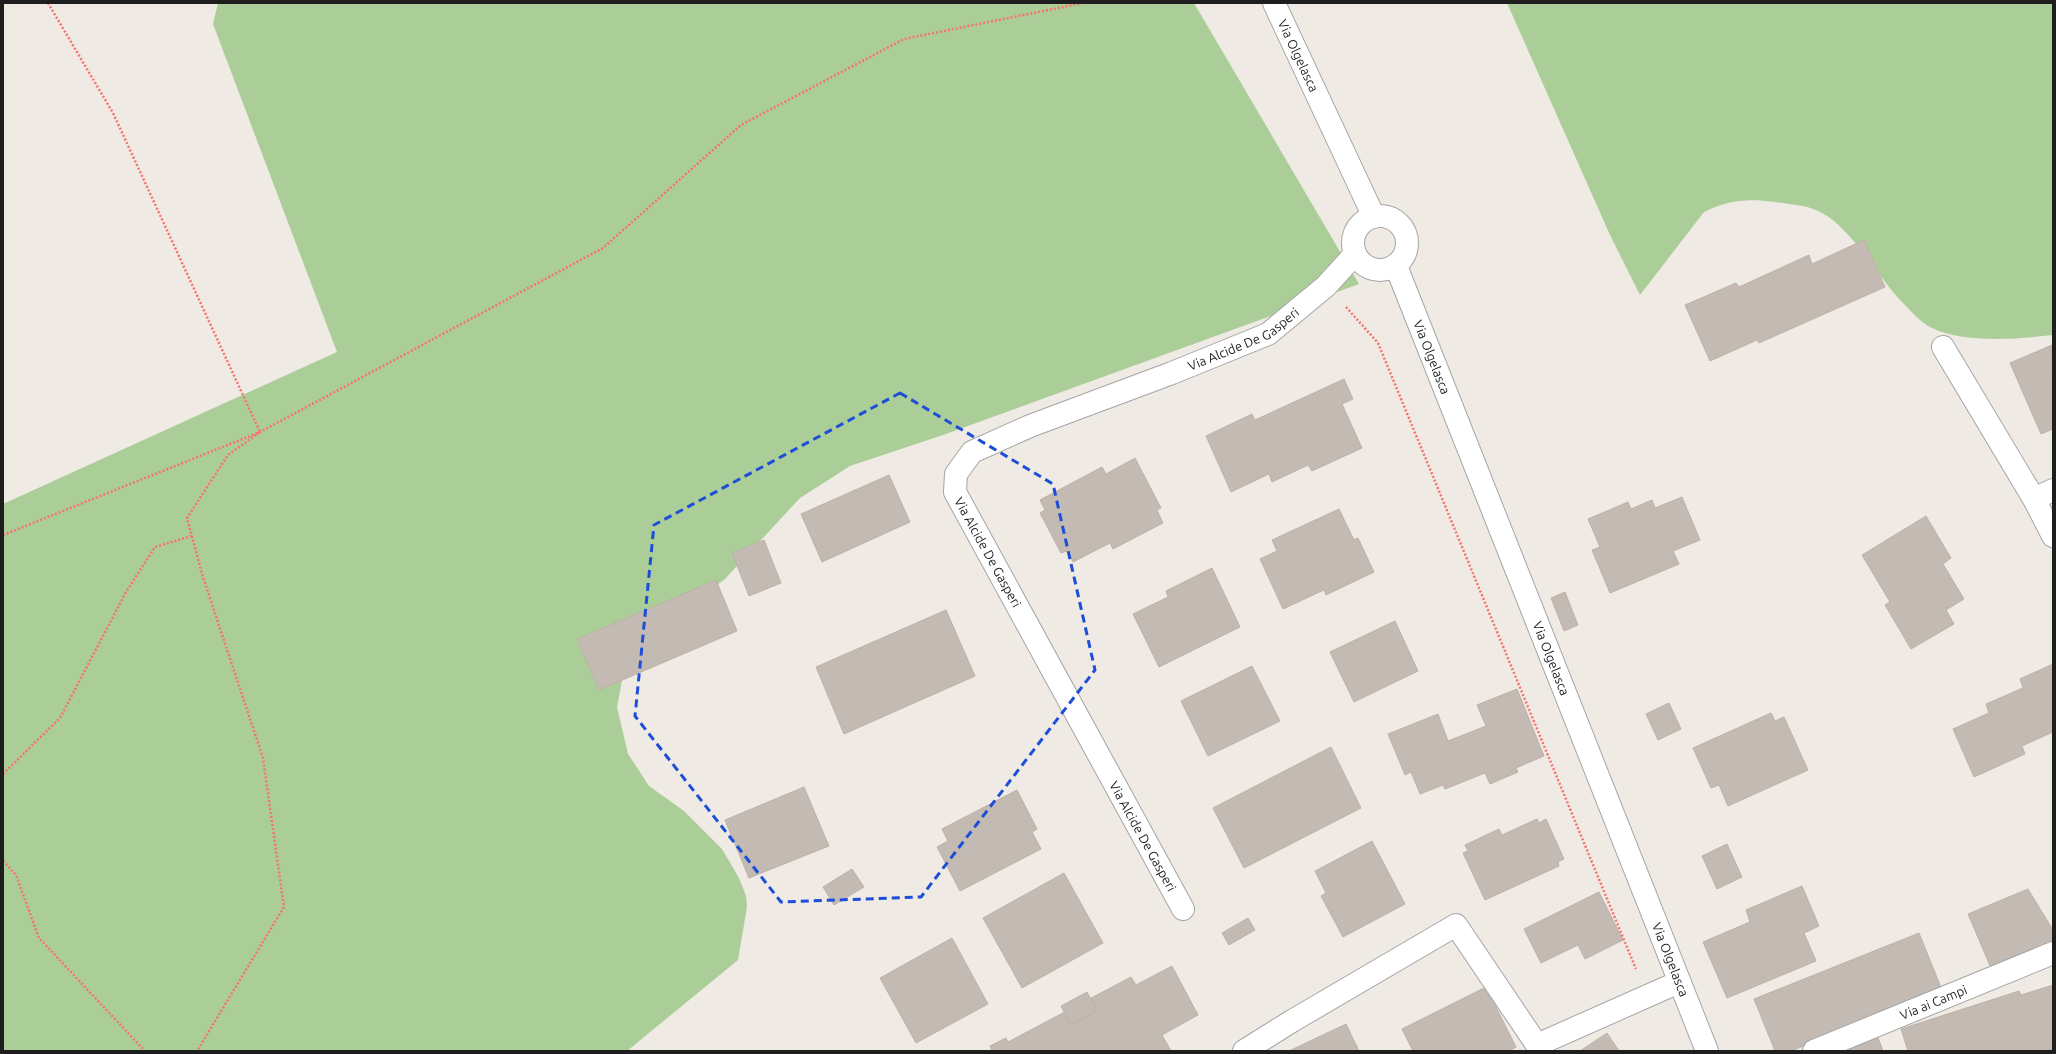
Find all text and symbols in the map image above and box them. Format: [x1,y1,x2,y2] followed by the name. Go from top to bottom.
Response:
[1276,17,1321,94] street label: Via Olgelasca
[1186,305,1301,373] street label: Via Alcide De Gasperi
[1411,318,1453,396] street label: Via Olgelasca
[952,495,1024,609] street label: Via Alcide De Gasperi
[1531,619,1572,697] street label: Via Olgelasca
[1107,779,1179,893] street label: Via Alcide De Gasperi
[1650,921,1692,998] street label: Via Olgelasca
[1898,982,1969,1022] street label: Via ai Campi

